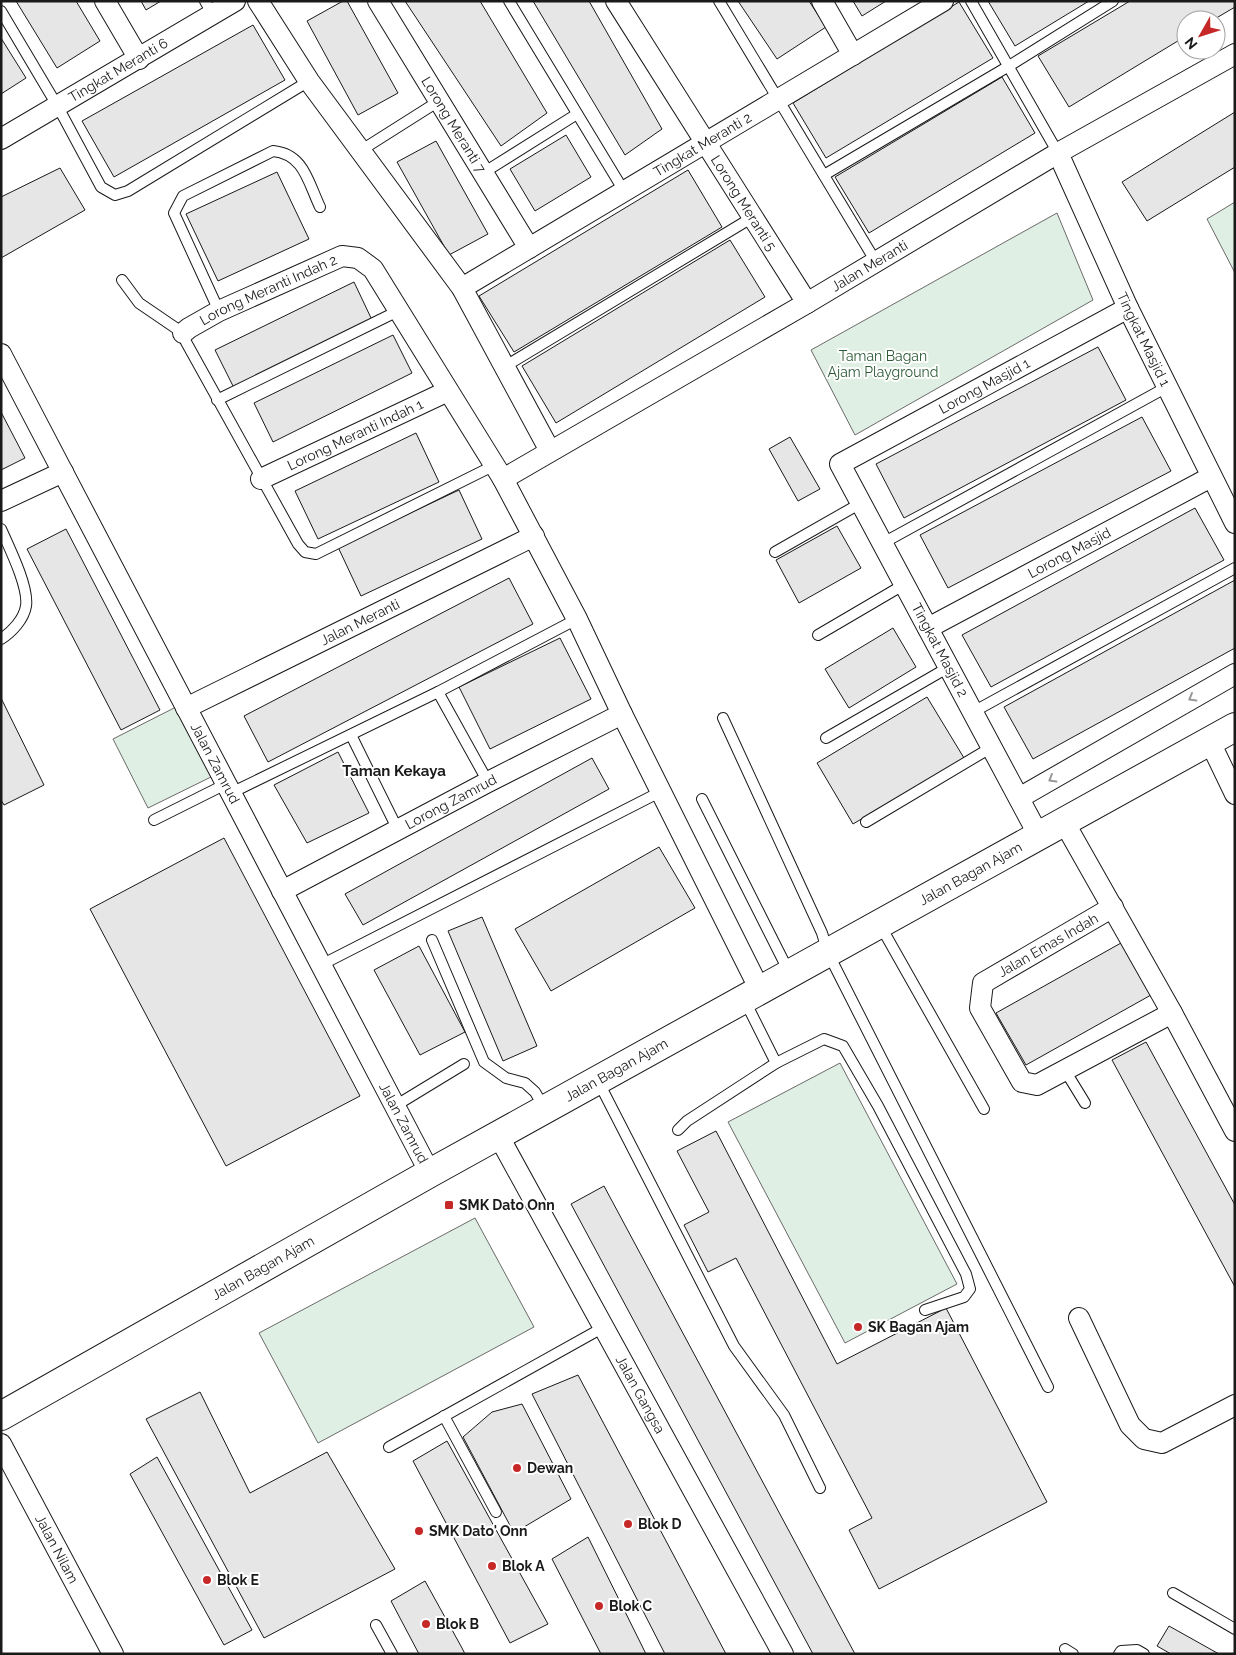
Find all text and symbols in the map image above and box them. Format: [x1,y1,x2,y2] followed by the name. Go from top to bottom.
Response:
[1176,10,1226,60] north arrow
[66,34,171,105] street label: Tingkat Meranti 6
[1181,34,1200,52] text: N
[418,74,489,176] street label: Lorong Meranti 7
[651,109,754,180] street label: Tingkat Meranti 2
[708,152,780,254] street label: Lorong Meranti 5
[828,237,911,295] street label: Jalan Meranti
[197,251,339,328] street label: Lorong Meranti Indah 2
[1114,290,1174,389] street label: Tingkat Masjid 1
[828,348,938,380] park label: Taman Bagan Ajam Playground
[936,355,1033,417] street label: Lorong Masjid 1
[285,396,425,473] street label: Lorong Meranti Indah 1
[1025,524,1113,581] street label: Lorong Masjid
[318,596,402,648] street label: Jalan Meranti
[909,600,971,700] street label: Tingkat Masjid 2
[1189,692,1198,702] one-way arrow
[188,720,243,806] street label: Jalan Zamrud
[342,762,446,780] district label: Taman Kekaya
[402,771,499,832] street label: Lorong Zamrud
[1048,773,1057,783] one-way arrow
[916,839,1025,908] street label: Jalan Bagan Ajam
[995,910,1101,980] street label: Jalan Emas Indah
[562,1035,671,1105] street label: Jalan Bagan Ajam
[376,1080,431,1166] street label: Jalan Zamrud
[459,1197,555,1213] place label: SMK Dato Onn
[443,1199,455,1211] marker: SMK Dato Onn
[209,1232,317,1303] street label: Jalan Bagan Ajam
[868,1319,969,1335] place label: SK Bagan Ajam
[852,1321,864,1333] marker: SK Bagan Ajam
[613,1353,668,1436] street label: Jalan Gangsa
[527,1460,573,1476] place label: Dewan
[511,1462,523,1474] marker: Dewan
[32,1512,82,1586] street label: Jalan Nilam
[638,1516,682,1532] place label: Blok D
[622,1518,634,1530] marker: Blok D
[429,1523,528,1539] place label: SMK Dato' Onn
[413,1525,425,1537] marker: SMK Dato' Onn
[502,1558,545,1574] place label: Blok A
[486,1560,498,1572] marker: Blok A
[217,1572,259,1588] place label: Blok E
[201,1574,213,1586] marker: Blok E
[609,1598,653,1614] place label: Blok C
[593,1600,605,1612] marker: Blok C
[436,1616,480,1632] place label: Blok B
[420,1618,432,1630] marker: Blok B

